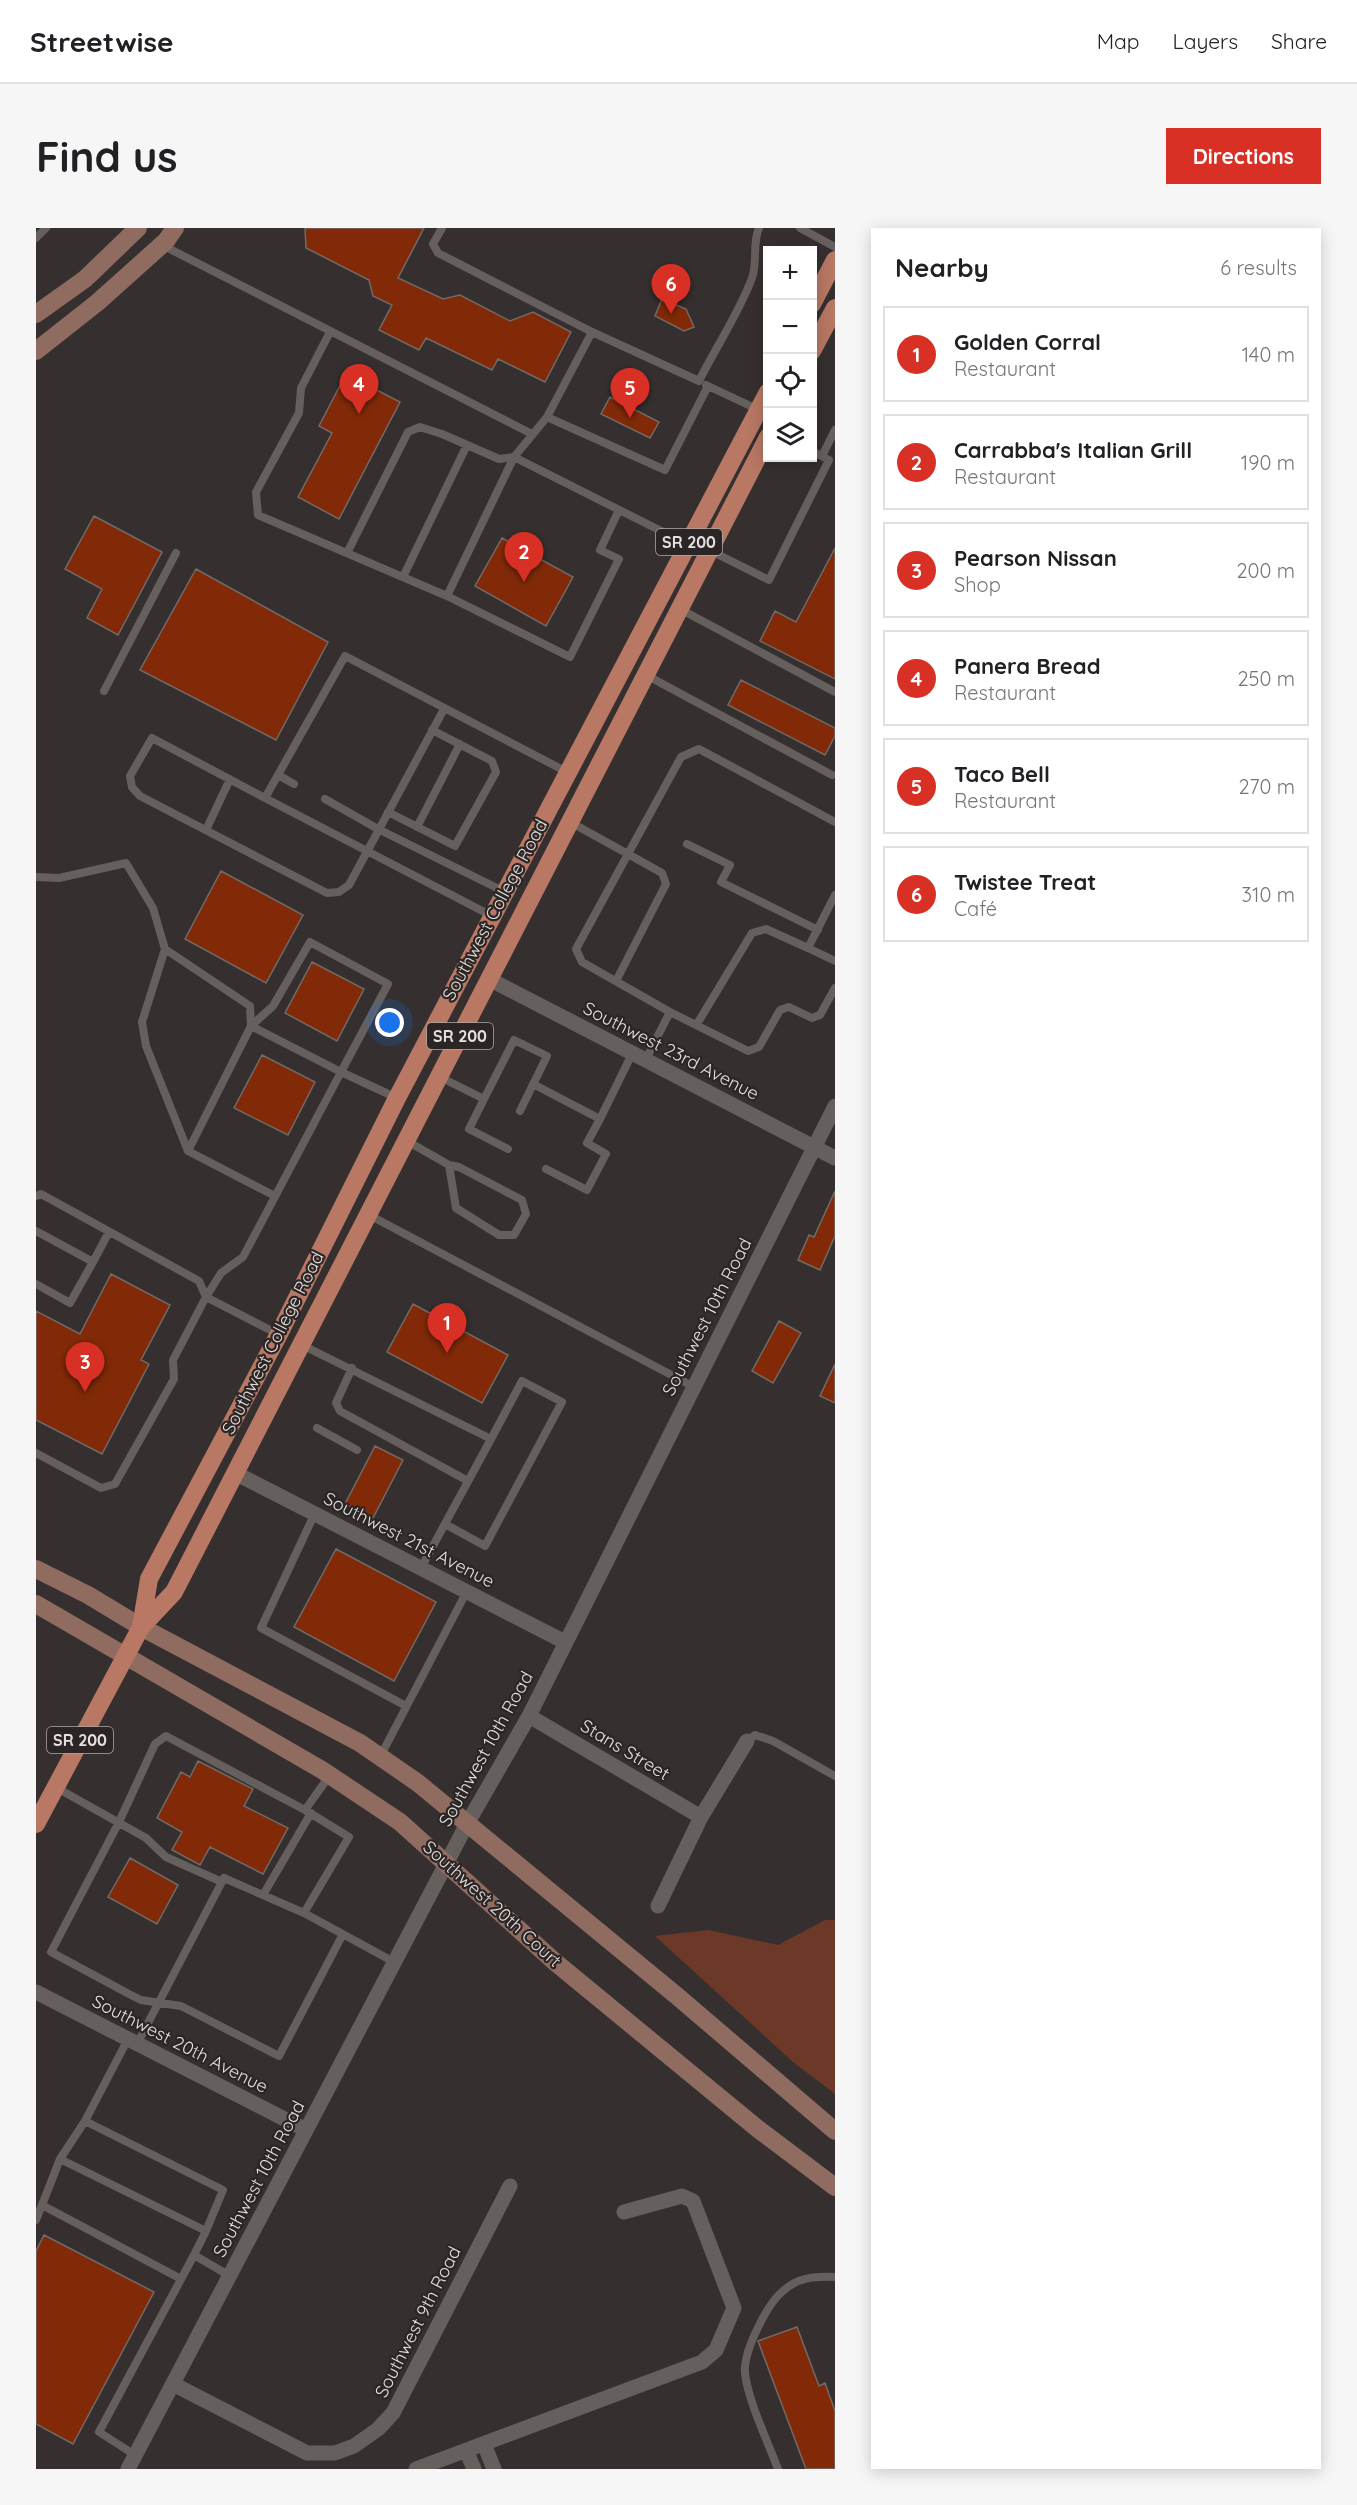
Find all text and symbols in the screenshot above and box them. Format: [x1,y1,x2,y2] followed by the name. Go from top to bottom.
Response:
[30,24,173,59] text: Streetwise
[1097,28,1140,54] text: Map
[1173,28,1238,54] text: Layers
[1271,28,1327,54] text: Share
[1166,128,1321,184] button: Directions
[36,130,178,183] text: Find us
[763,246,817,462] map controls
[763,246,817,300] button: +
[895,251,989,284] text: Nearby
[1220,255,1297,280] text: 6 results
[652,264,690,314] pin: 6
[763,300,817,354] button: −
[954,328,1101,356] text: Golden Corral
[913,342,920,367] text: 1
[1242,342,1295,367] text: 140 m
[763,354,817,408] button: locate
[954,356,1056,381] text: Restaurant
[340,364,378,414] pin: 4
[610,368,650,418] pin: 5
[763,408,817,462] button: layers
[954,436,1192,464] text: Carrabba's Italian Grill
[911,450,922,475] text: 2
[1241,450,1295,475] text: 190 m
[954,464,1056,489] text: Restaurant
[656,529,722,555] road number: SR 200
[504,532,544,582] pin: 2
[954,544,1117,572] text: Pearson Nissan
[911,558,922,583] text: 3
[1236,558,1295,583] text: 200 m
[954,572,1001,597] text: Shop
[954,652,1101,680] text: Panera Bread
[911,666,922,691] text: 4
[1237,666,1295,691] text: 250 m
[954,680,1056,705] text: Restaurant
[954,760,1050,788] text: Taco Bell
[911,774,922,799] text: 5
[1238,774,1295,799] text: 270 m
[954,788,1056,813] text: Restaurant
[437,815,552,1004] street label: Southwest College Road
[954,868,1096,896] text: Twistee Treat
[911,882,922,907] text: 6
[1242,882,1295,907] text: 310 m
[954,896,997,921] text: Café
[580,996,763,1105] street label: Southwest 23rd Avenue
[375,1008,404,1037] your location
[427,1023,493,1049] road number: SR 200
[657,1234,756,1400] street label: Southwest 10th Road
[216,1247,329,1438] street label: Southwest College Road
[428,1304,466,1353] pin: 1
[65,1342,104,1392] pin: 3
[320,1487,498,1593] street label: Southwest 21st Avenue
[433,1667,538,1830] street label: Southwest 10th Road
[576,1714,674,1785] street label: Stans Street
[47,1727,113,1753] road number: SR 200
[418,1835,566,1972] street label: Southwest 20th Court
[88,1989,272,2098] street label: Southwest 20th Avenue
[208,2097,310,2261] street label: Southwest 10th Road
[369,2242,466,2401] street label: Southwest 9th Road

